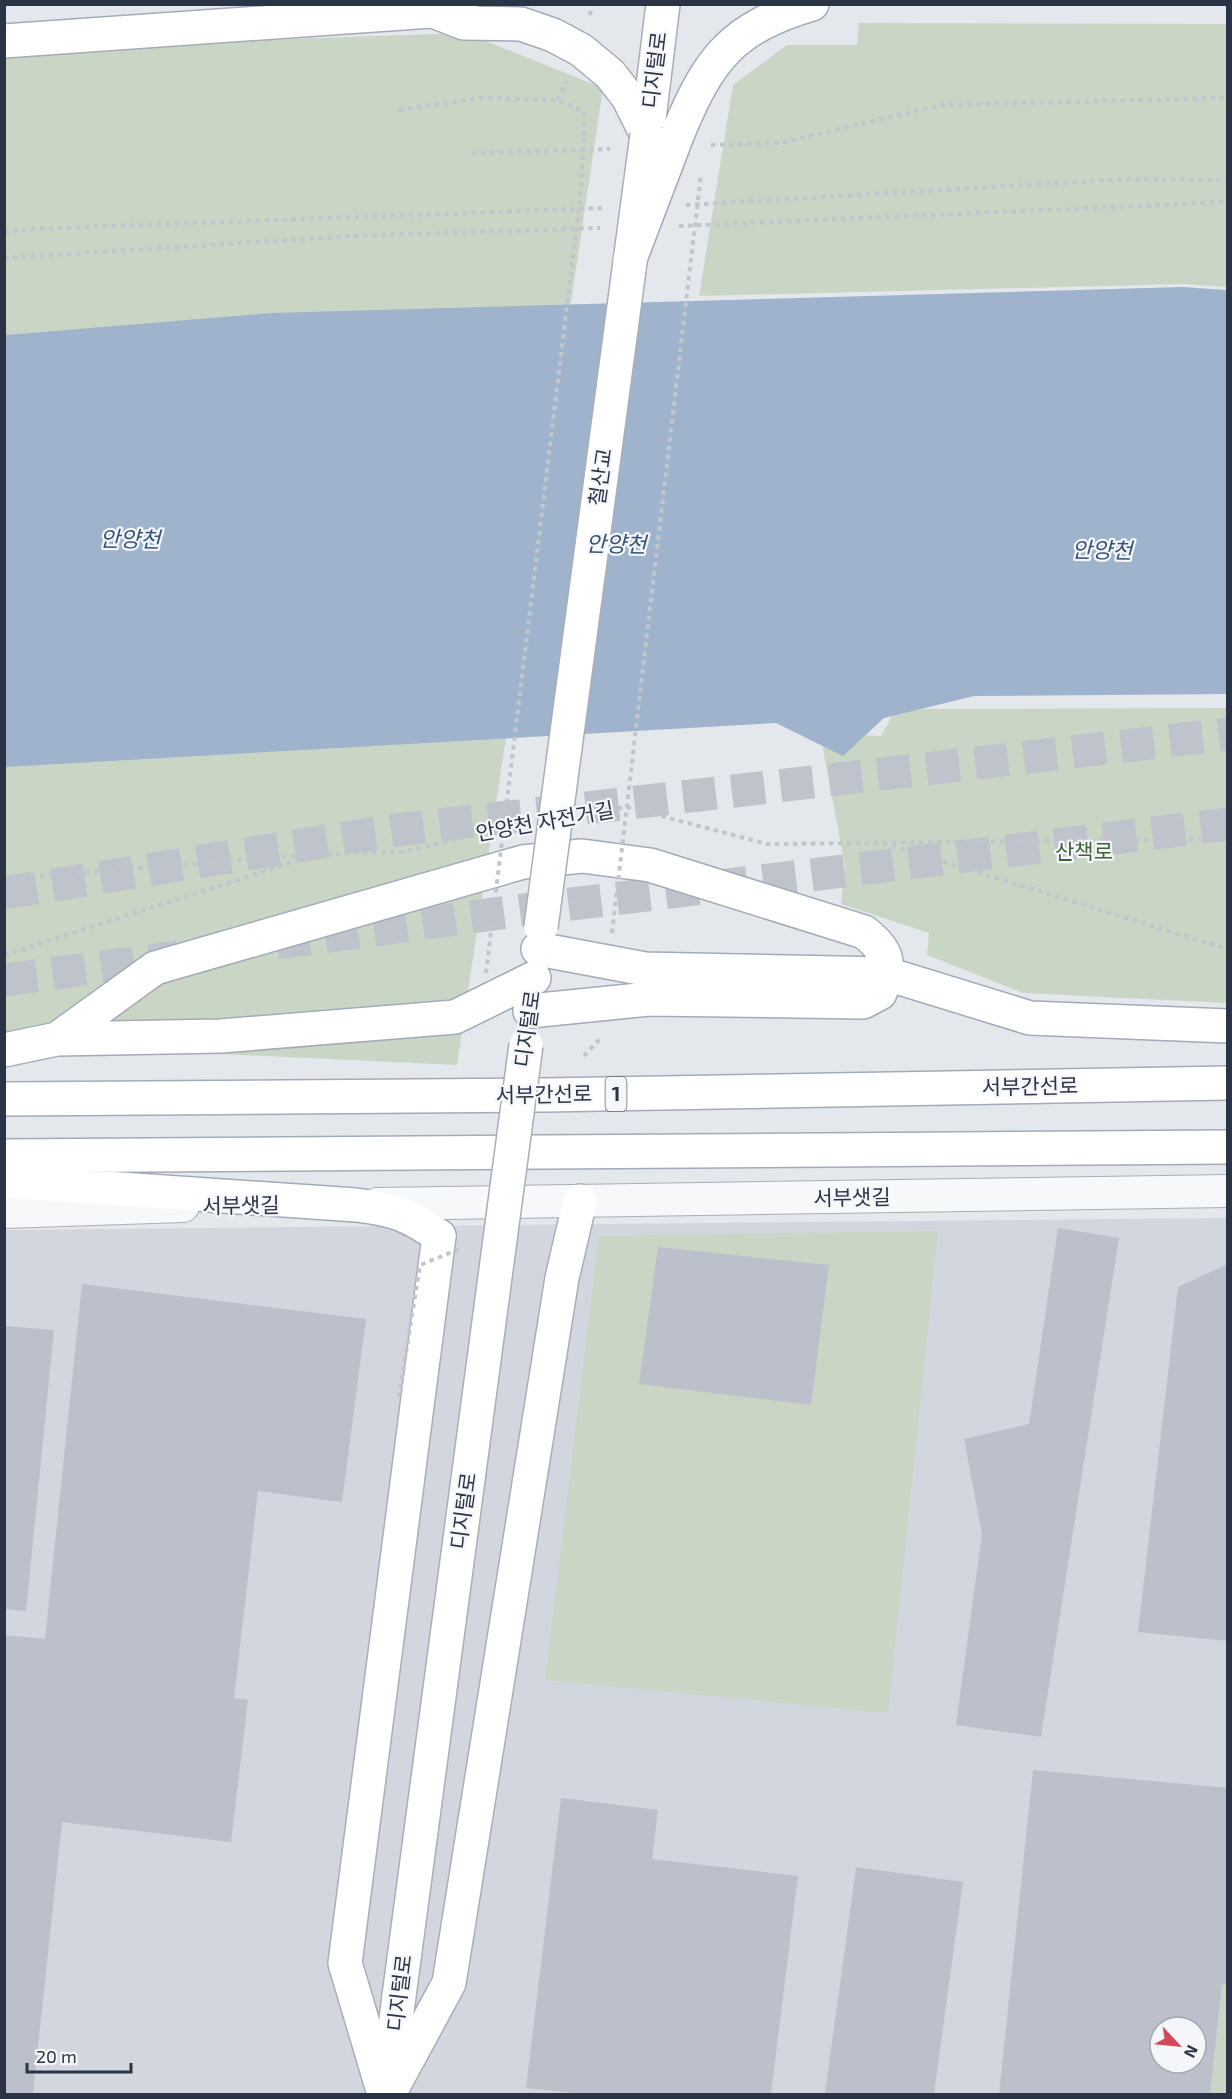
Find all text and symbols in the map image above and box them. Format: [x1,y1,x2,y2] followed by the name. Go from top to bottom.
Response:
[636,30,671,110] street label: 디지털로
[583,446,616,507] street label: 철산교
[99,524,163,552] water label: 안양천
[585,529,649,557] water label: 안양천
[1071,535,1135,563] water label: 안양천
[474,796,616,845] street label: 안양천 자전거길
[1055,838,1113,863] park label: 산책로
[509,989,544,1069] street label: 디지털로
[981,1072,1078,1099] street label: 서부간선로
[606,1077,626,1111] road number: 1
[495,1080,592,1107] street label: 서부간선로
[813,1183,891,1210] street label: 서부샛길
[202,1191,280,1218] street label: 서부샛길
[445,1471,480,1551] street label: 디지털로
[381,1953,416,2033] street label: 디지털로
[1148,2015,1208,2075] north arrow
[27,2036,130,2074] scale bar
[1181,2042,1203,2061] text: N
[36,2045,77,2067] text: 20 m

